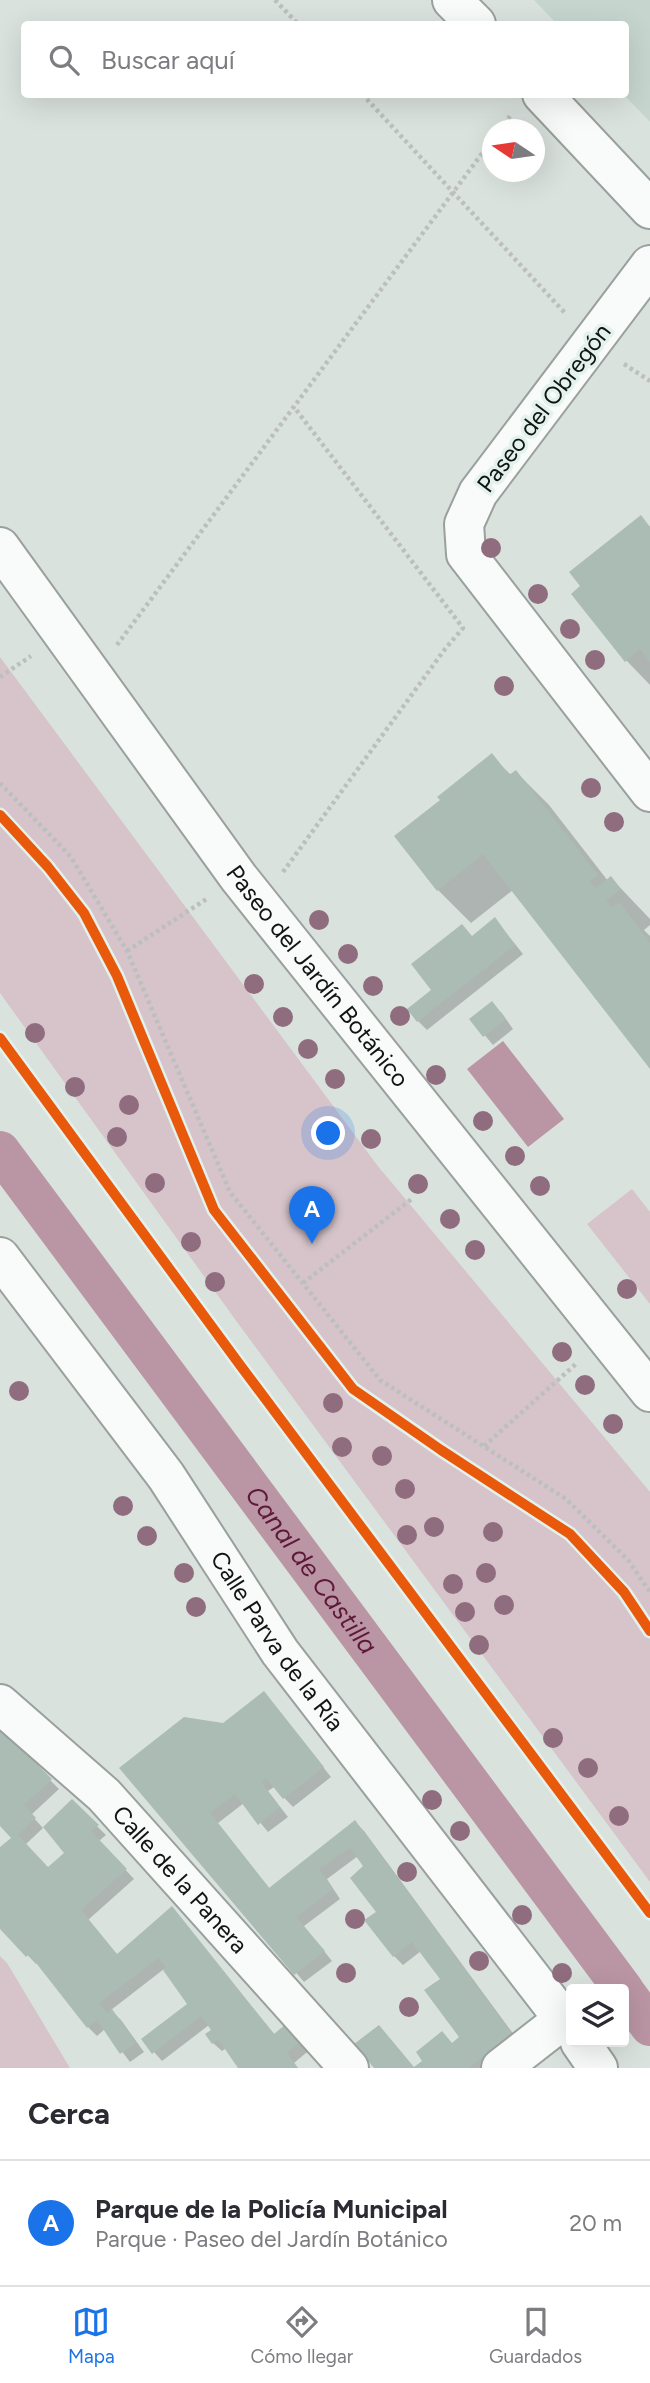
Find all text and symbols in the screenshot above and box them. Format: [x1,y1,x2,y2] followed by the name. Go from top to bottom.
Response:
[21,21,629,98] search box
[45,41,83,79] icon: search
[101,44,235,76] text: Buscar aquí
[482,119,545,182] north arrow
[471,318,616,498] street label: Paseo del Obregón
[220,859,415,1093] street label: Paseo del Jardín Botánico
[311,1116,345,1150] your location
[289,1186,335,1244] pin: A
[239,1480,384,1660] water label: Canal de Castilla
[205,1546,351,1737] street label: Calle Parva de la Ría
[107,1800,254,1959] street label: Calle de la Panera
[566,1984,629,2047] map controls
[566,1984,629,2047] button: layers
[28,2095,110,2132] text: Cerca
[95,2193,448,2225] text: Parque de la Policía Municipal
[43,2209,59,2237] text: A
[569,2209,622,2237] text: 20 m
[95,2225,448,2253] text: Parque · Paseo del Jardín Botánico
[68,2303,115,2368] tab: Mapa
[251,2303,353,2368] tab: Cómo llegar
[489,2303,582,2368] tab: Guardados

